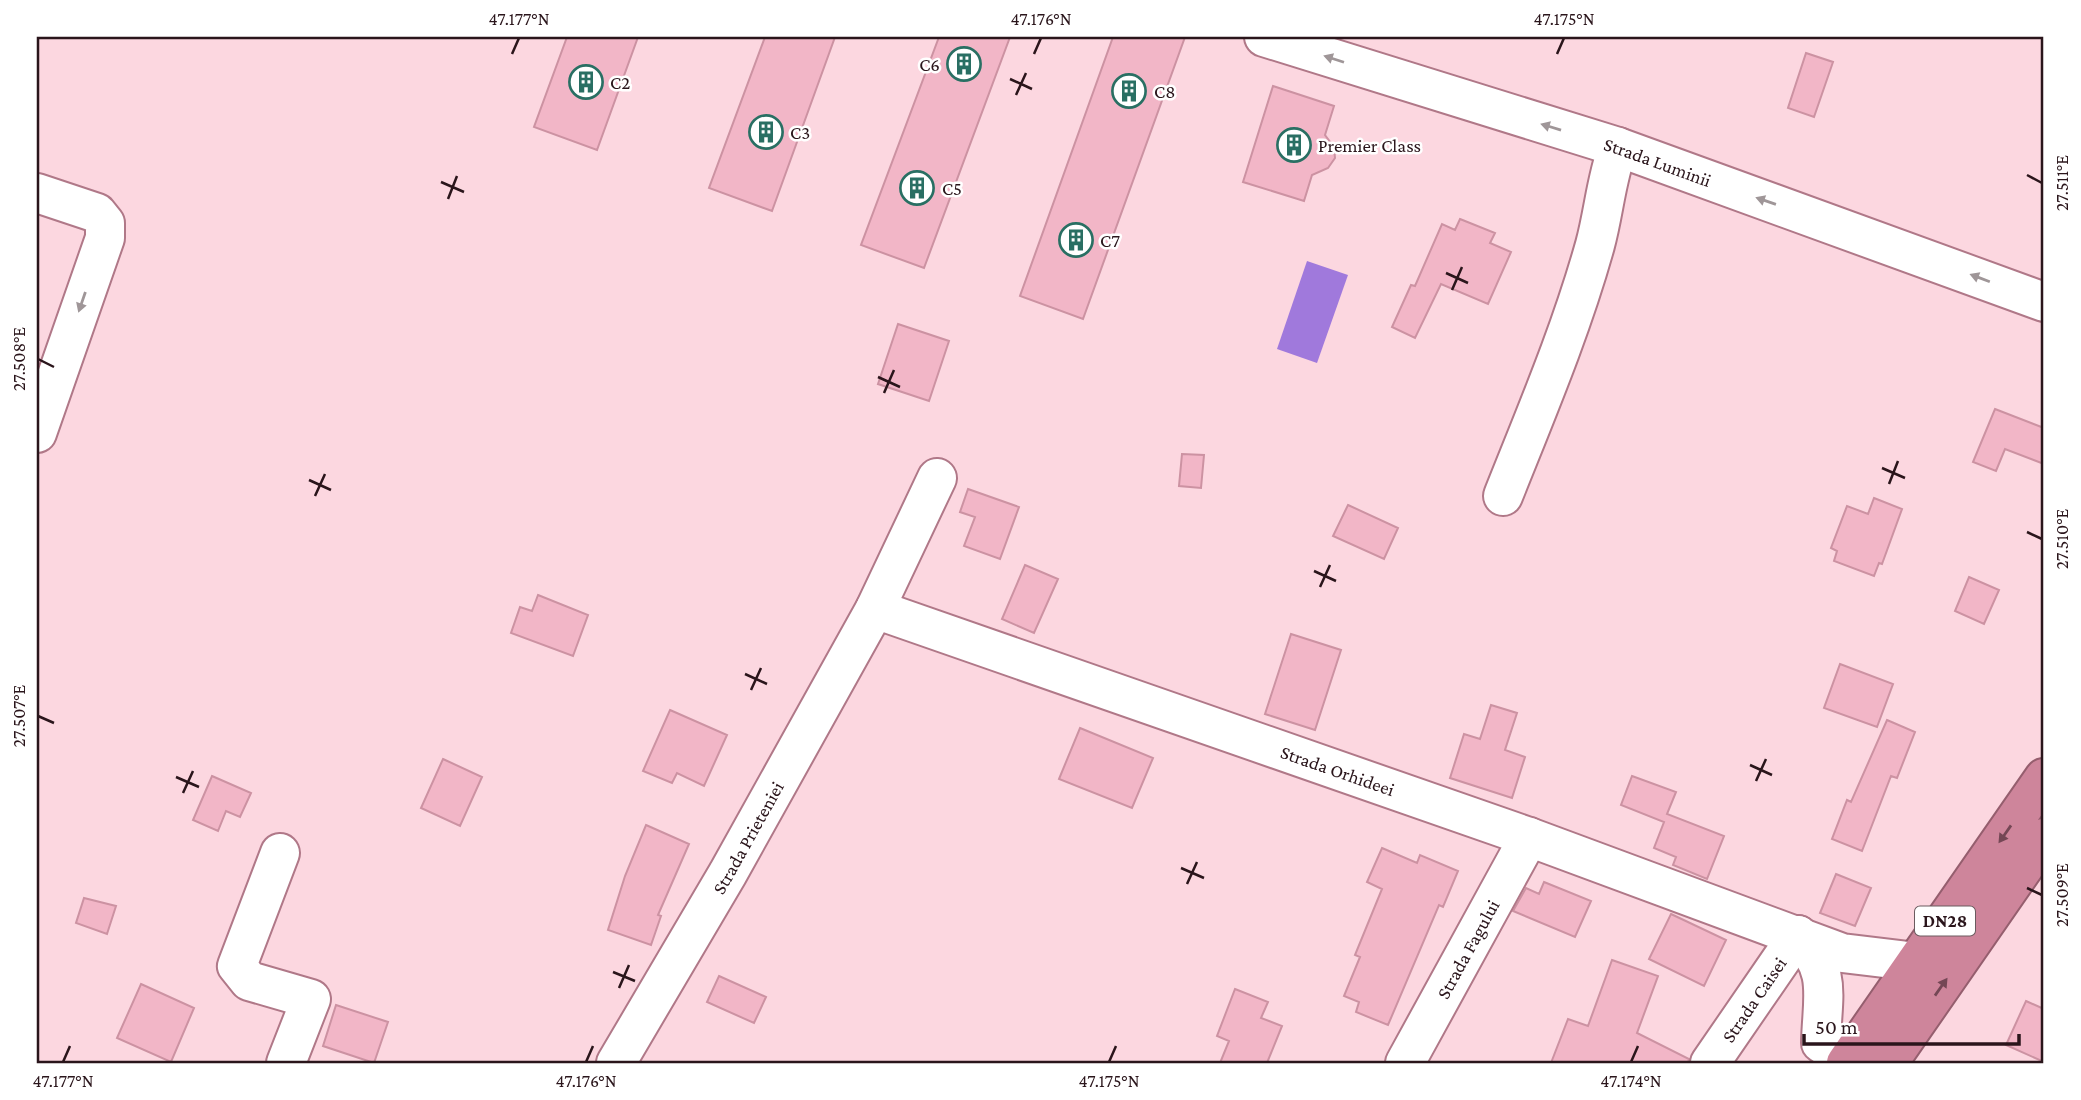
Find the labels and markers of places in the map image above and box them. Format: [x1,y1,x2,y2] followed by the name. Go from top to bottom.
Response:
[945,45,983,83] building icon: C6
[919,54,940,75] place label: C6
[567,63,605,101] building icon: C2
[610,72,630,93] place label: C2
[1110,72,1148,110] building icon: C8
[1154,81,1175,102] place label: C8
[747,113,785,151] building icon: C3
[790,122,810,143] place label: C3
[1275,126,1313,164] building icon: Premier Class
[1318,135,1421,156] place label: Premier Class
[898,169,936,207] building icon: C5
[942,178,962,199] place label: C5
[1057,221,1095,259] building icon: C7
[1100,230,1120,251] place label: C7

